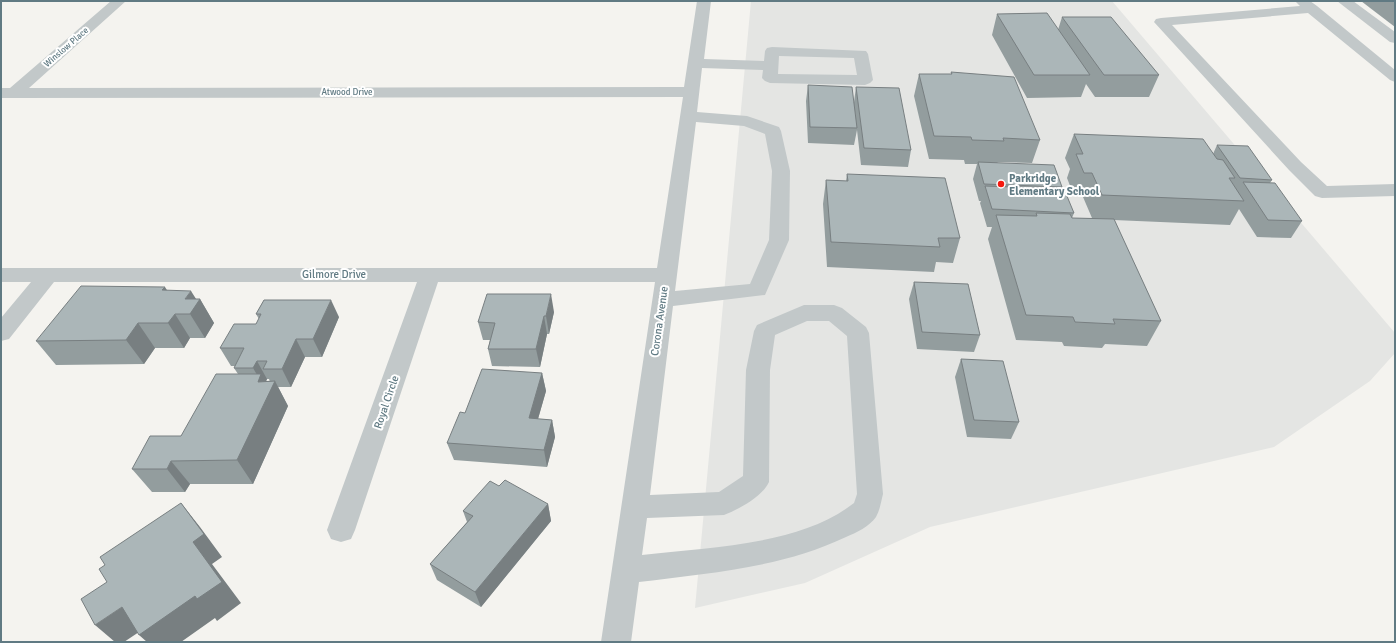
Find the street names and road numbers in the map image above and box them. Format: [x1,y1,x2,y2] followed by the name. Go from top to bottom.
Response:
[42,25,91,70] street label: Winslow Place
[321,87,373,98] street label: Atwood Drive
[302,268,366,281] street label: Gilmore Drive
[648,285,671,357] street label: Corona Avenue
[371,374,402,431] street label: Royal Circle

